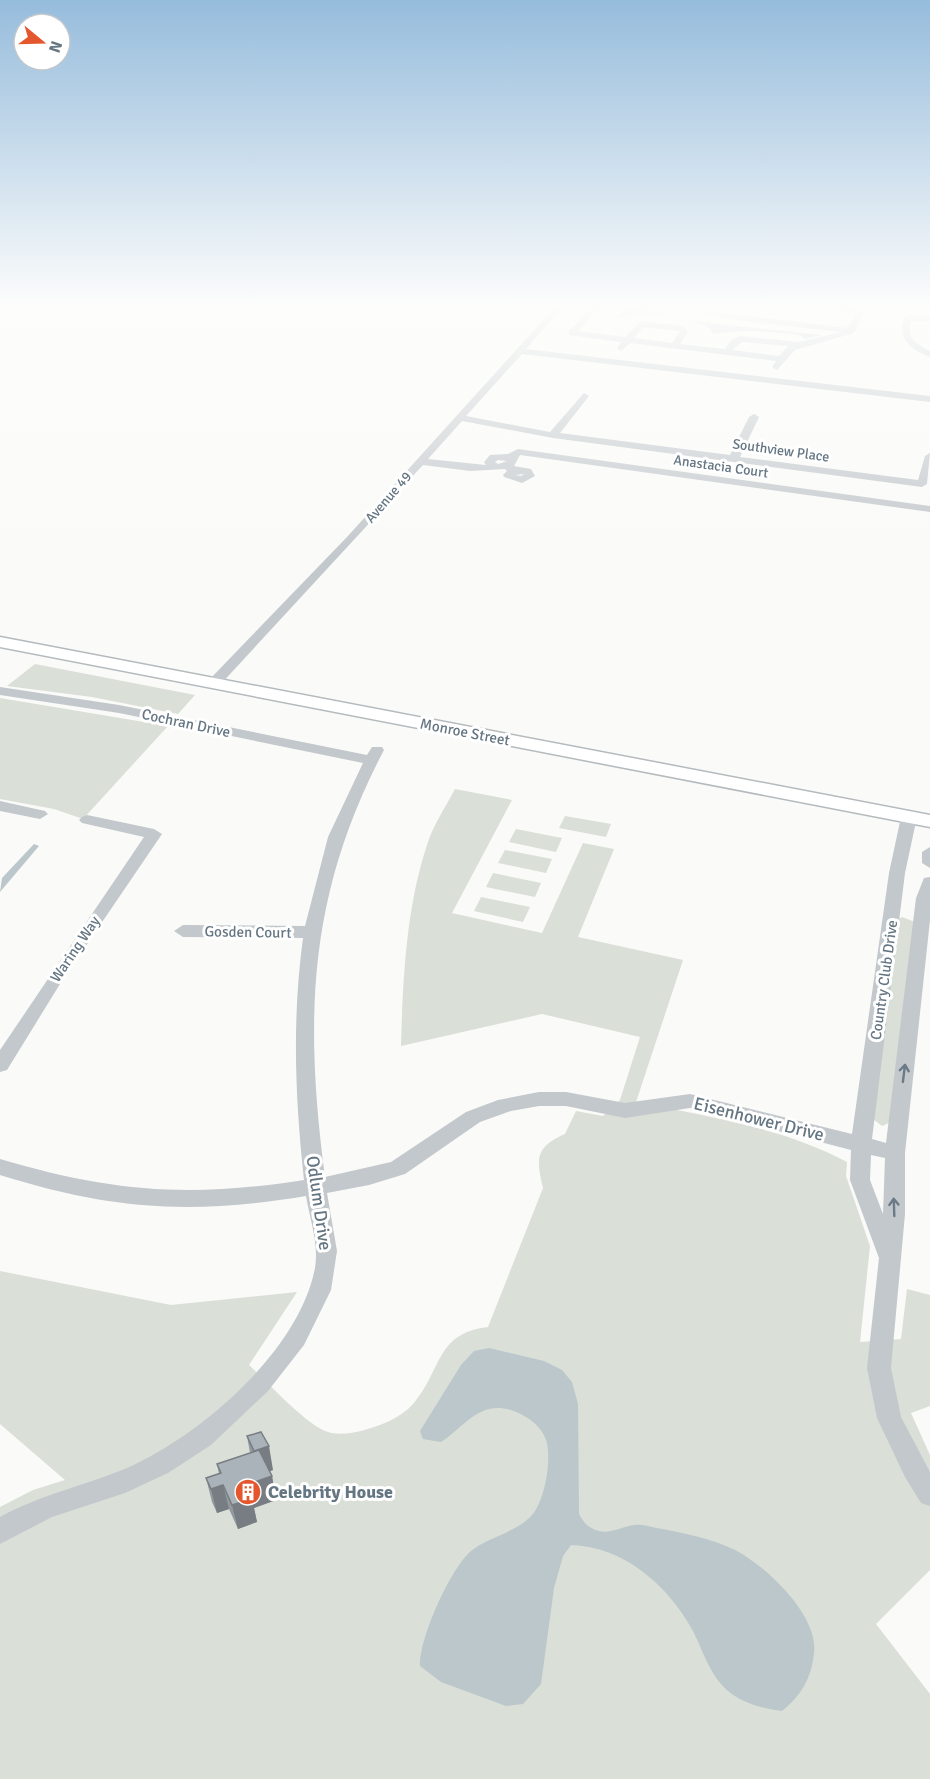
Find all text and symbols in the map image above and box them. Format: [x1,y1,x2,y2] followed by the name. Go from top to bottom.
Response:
[12,12,72,72] north arrow
[44,38,67,55] text: N
[731,435,830,466] street label: Southview Place
[672,451,770,482] street label: Anastacia Court
[362,468,415,526] street label: Avenue 49
[140,705,232,741] street label: Cochran Drive
[419,714,511,750] street label: Monroe Street
[46,913,104,985] street label: Waring Way
[867,919,901,1041] street label: Country Club Drive
[204,922,292,942] street label: Gosden Court
[899,1063,910,1083] one-way arrow
[692,1092,826,1146] street label: Eisenhower Drive
[302,1154,336,1252] street label: Odlum Drive
[888,1197,899,1217] one-way arrow
[233,1477,263,1507] building icon: Celebrity House
[268,1481,393,1503] place label: Celebrity House

